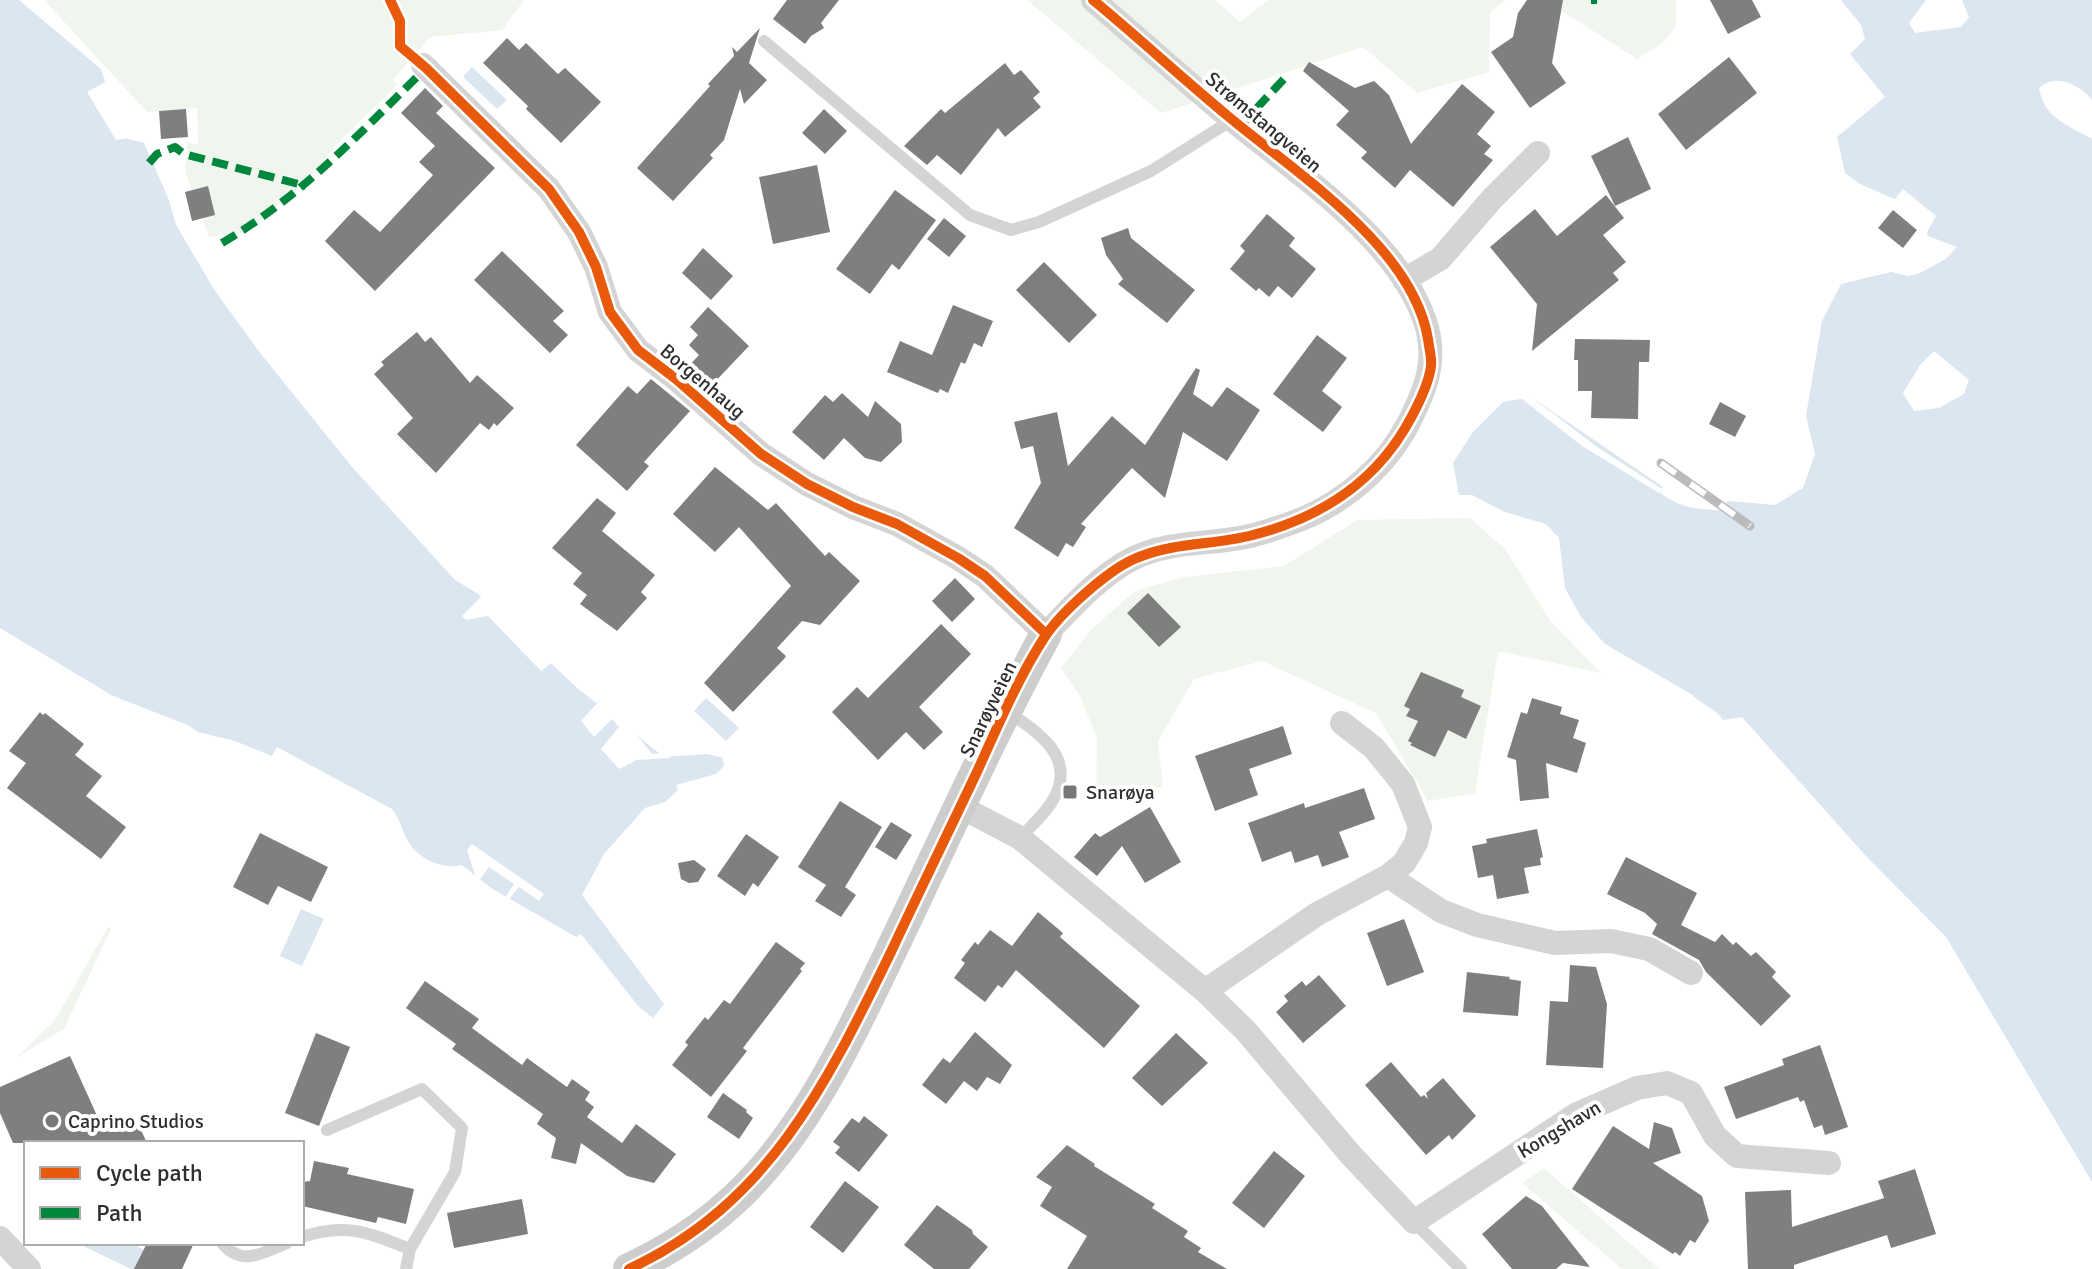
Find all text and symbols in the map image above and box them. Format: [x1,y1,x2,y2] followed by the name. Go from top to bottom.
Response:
[1200,67,1327,178] street label: Strømstangveien
[655,338,750,424] street label: Borgenhaug
[954,657,1022,761] street label: Snarøyveien
[1086,780,1155,805] place label: Snarøya
[1061,783,1079,801] marker: Snarøya
[1513,1095,1606,1164] street label: Kongshavn
[68,1109,204,1134] place label: Caprino Studios
[43,1112,61,1130] marker: Caprino Studios
[24,1141,304,1245] legend
[96,1158,203,1188] text: Cycle path
[96,1198,142,1228] text: Path

